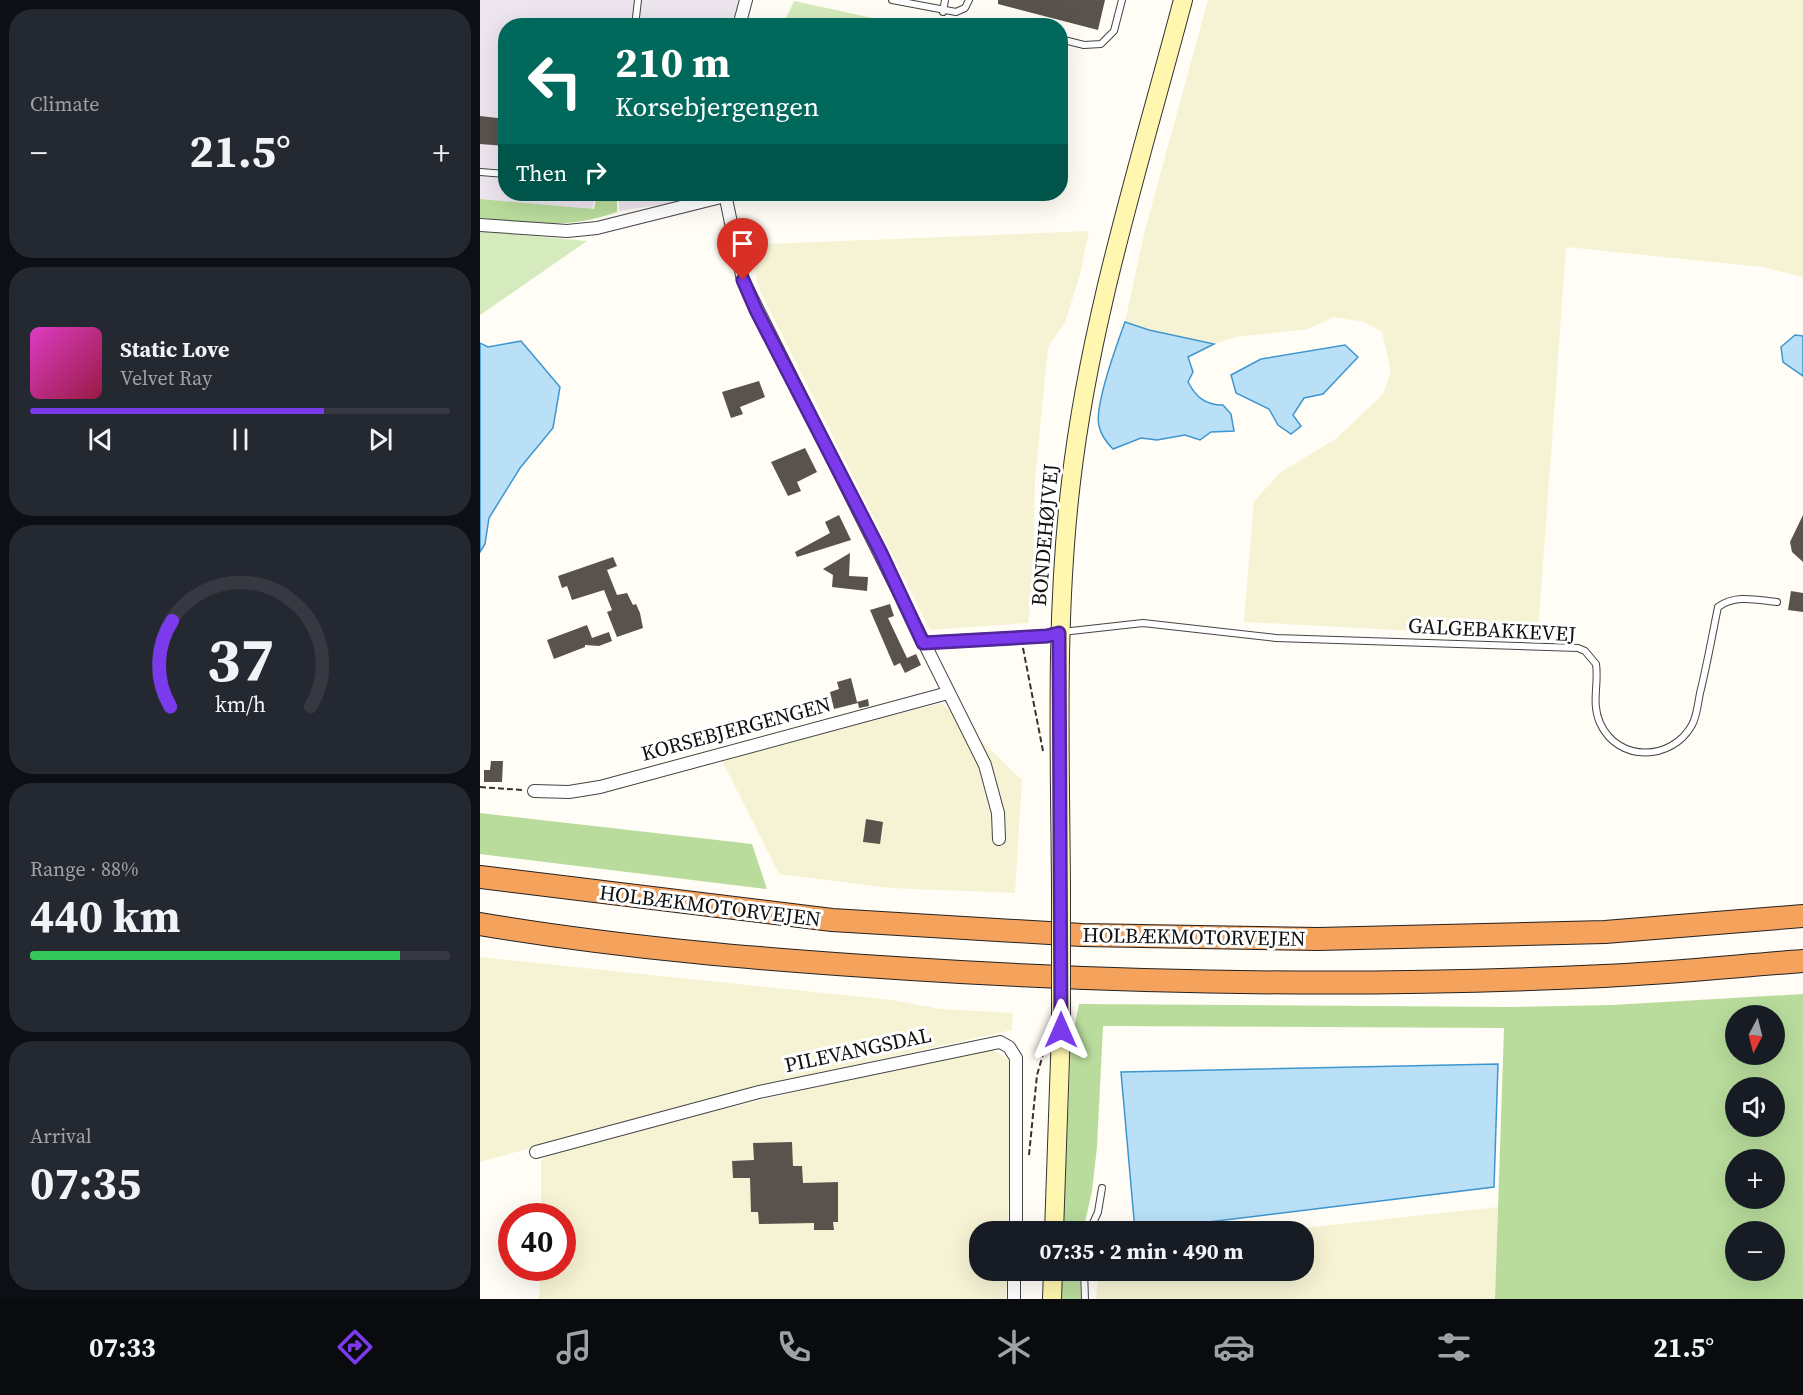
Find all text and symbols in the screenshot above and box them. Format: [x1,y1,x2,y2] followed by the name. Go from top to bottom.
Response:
[615,33,730,91] text: 210 m
[516,42,594,120] icon: left
[615,88,819,125] text: Korsebjergengen
[30,90,99,118] text: Climate
[189,120,291,182] text: 21.5°
[30,130,48,175] text: −
[433,130,450,175] text: +
[579,156,612,189] icon: right
[516,158,567,188] text: Then
[717,218,768,280] pin
[726,227,759,260] icon: arrive
[120,334,230,364] text: Static Love
[120,364,212,392] text: Velvet Ray
[84,423,117,456] icon: previous
[224,423,257,456] icon: pause
[364,423,397,456] icon: next
[1024,462,1065,607] street label: BONDEHØJVEJ
[1407,611,1577,648] street label: GALGEBAKKEVEJ
[206,616,274,702] text: 37
[638,689,834,768] street label: KORSEBJERGENGEN
[214,690,266,719] text: km/h
[30,855,139,883] text: Range · 88%
[598,878,823,933] street label: HOLBÆKMOTORVEJEN
[30,885,181,947] text: 440 km
[1082,920,1306,953] street label: HOLBÆKMOTORVEJEN
[1029,998,1093,1062] position arrow
[1725,1005,1785,1065] north arrow
[1725,1005,1785,1281] map controls
[782,1020,934,1079] street label: PILEVANGSDAL
[1725,1077,1785,1137] button: sound
[30,1122,92,1150] text: Arrival
[1725,1149,1785,1209] button: +
[30,1152,141,1214] text: 07:35
[498,1203,576,1281] speed limit sign: 40
[1725,1221,1785,1281] button: −
[1040,1236,1243,1266] text: 07:35 · 2 min · 490 m
[334,1326,376,1368] icon: directions
[553,1326,595,1368] icon: music
[773,1326,815,1368] icon: phone
[993,1326,1035,1368] icon: climate
[1213,1326,1255,1368] icon: car
[1433,1326,1475,1368] icon: filters
[89,1329,156,1366] text: 07:33
[1653,1329,1714,1366] text: 21.5°

